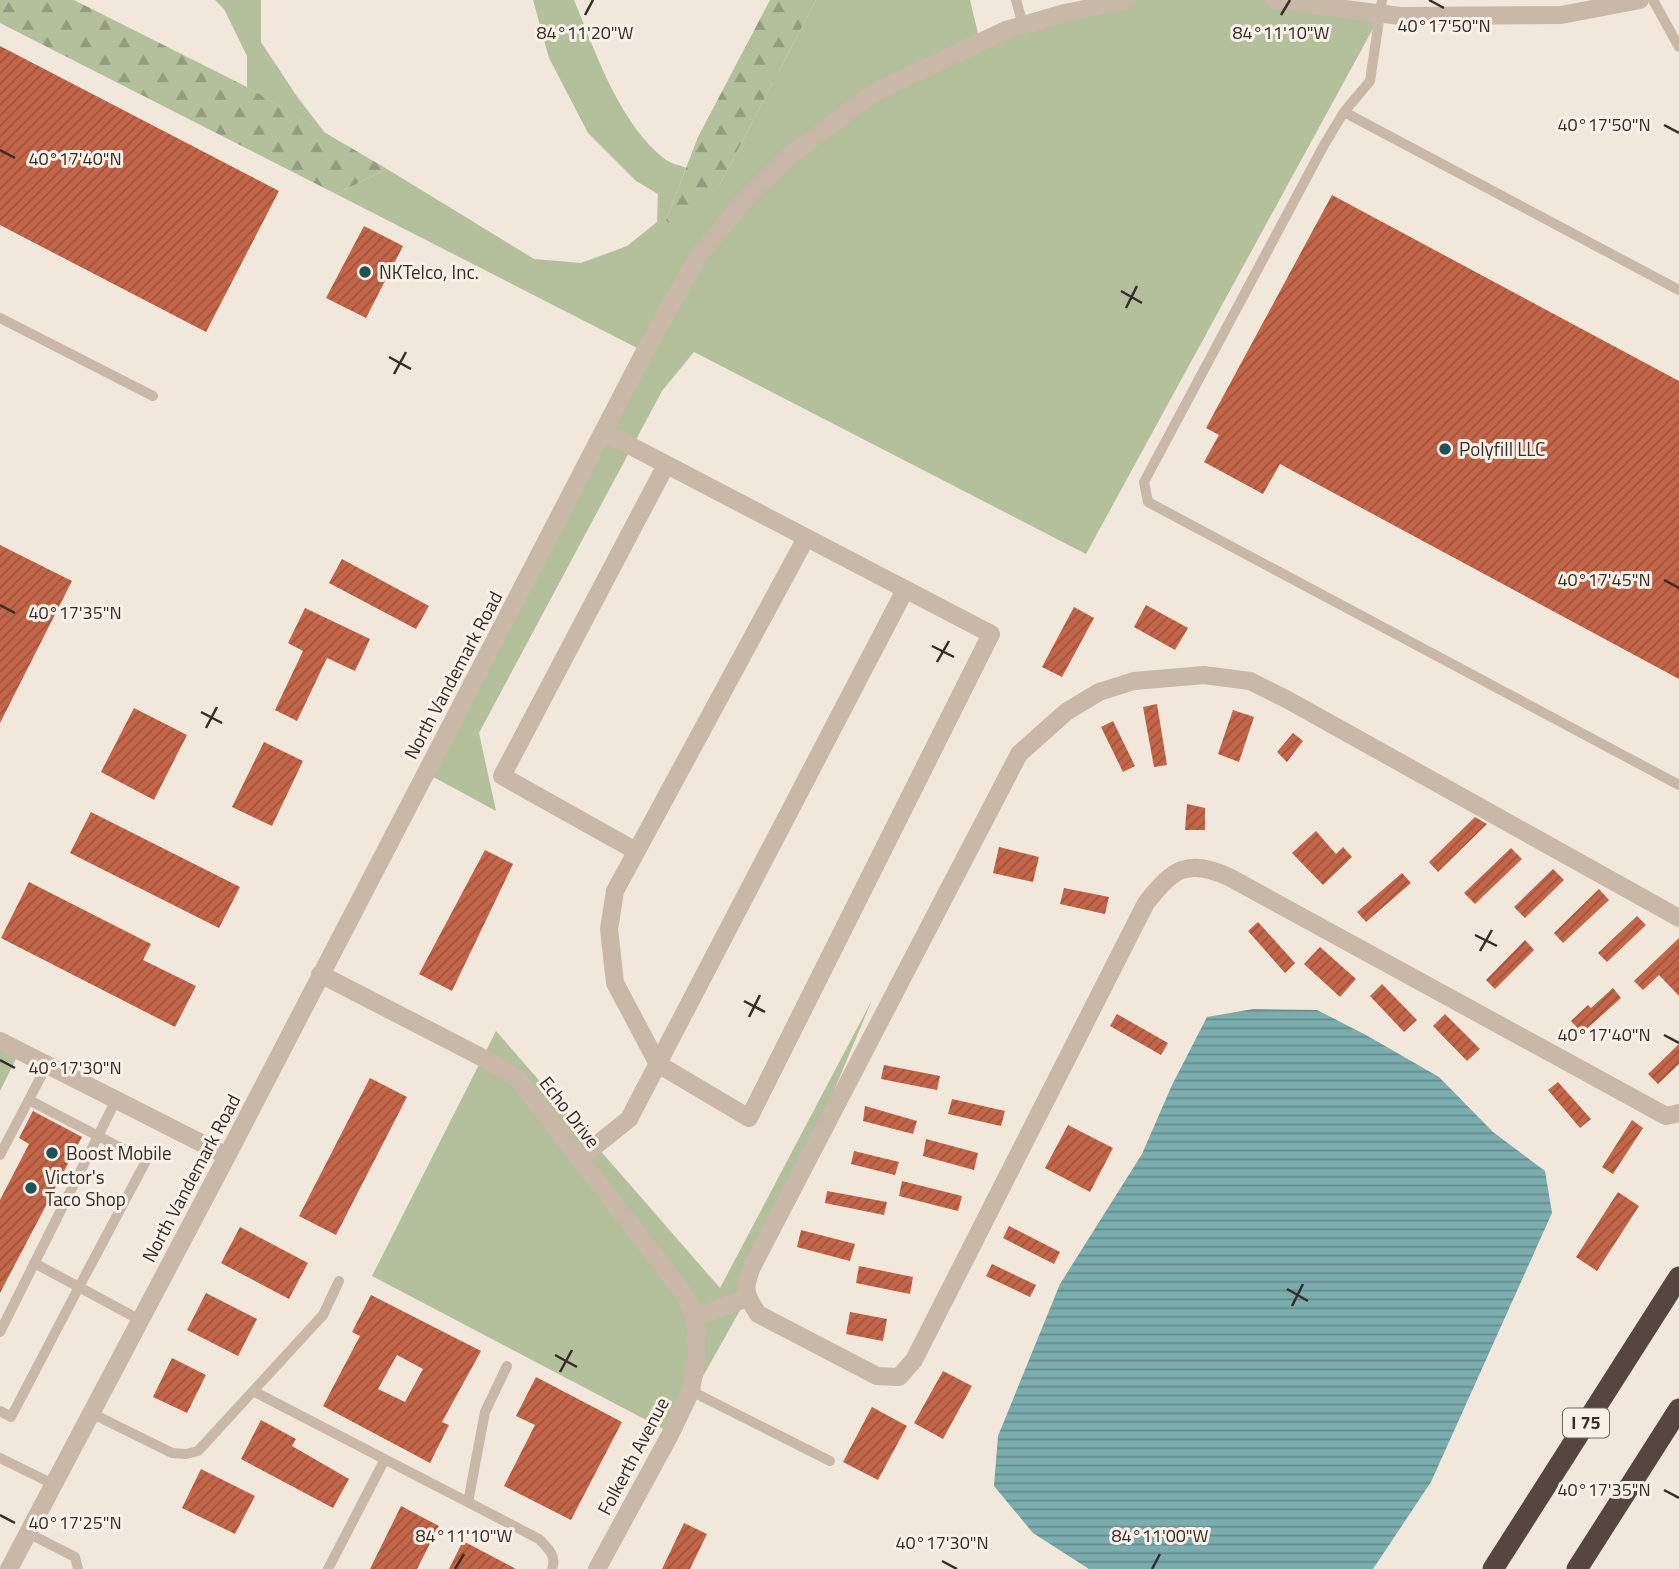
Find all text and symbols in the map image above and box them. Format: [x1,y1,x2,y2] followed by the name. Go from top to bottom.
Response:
[1397,12,1491,39] text: 40°17'50"N
[537,19,634,46] text: 84°11'20"W
[1233,19,1330,46] text: 84°11'10"W
[1557,111,1651,138] text: 40°17'50"N
[28,145,122,172] text: 40°17'40"N
[379,257,479,286] place label: NKTelco, Inc.
[357,264,373,280] marker: NKTelco, Inc.
[1459,434,1545,463] place label: Polyfill LLC
[1437,441,1453,457] marker: Polyfill LLC
[1557,566,1651,593] text: 40°17'45"N
[396,586,509,764] street label: North Vandemark Road
[28,599,122,626] text: 40°17'35"N
[1557,1021,1651,1048] text: 40°17'40"N
[28,1054,122,1081] text: 40°17'30"N
[533,1069,608,1154] street label: Echo Drive
[134,1089,247,1267] street label: North Vandemark Road
[66,1138,172,1167] place label: Boost Mobile
[44,1145,60,1161] marker: Boost Mobile
[45,1162,126,1213] place label: Victor's Taco Shop
[23,1180,39,1196] marker: Victor's Taco Shop
[589,1392,676,1520] street label: Folkerth Avenue
[1563,1408,1609,1438] road number: I 75
[1557,1476,1651,1503] text: 40°17'35"N
[28,1509,122,1536] text: 40°17'25"N
[416,1522,513,1549] text: 84°11'10"W
[1112,1522,1209,1549] text: 84°11'00"W
[895,1529,989,1556] text: 40°17'30"N

